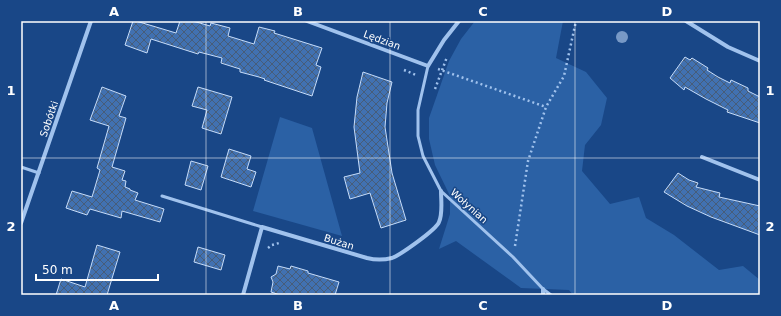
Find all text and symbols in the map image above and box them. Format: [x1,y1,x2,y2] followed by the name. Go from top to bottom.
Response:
[109,4,119,19] text: A
[293,4,303,19] text: B
[478,4,488,19] text: C
[662,4,673,19] text: D
[362,28,402,52] street label: Lędzian
[6,83,16,98] text: 1
[765,83,775,98] text: 1
[38,100,60,138] street label: Sobótki
[448,187,490,225] street label: Wołynian
[6,219,16,234] text: 2
[765,219,775,234] text: 2
[323,232,355,252] street label: Bużan
[36,256,158,282] scale bar
[42,263,73,277] text: 50 m
[109,298,119,313] text: A
[293,298,303,313] text: B
[478,298,488,313] text: C
[662,298,673,313] text: D

